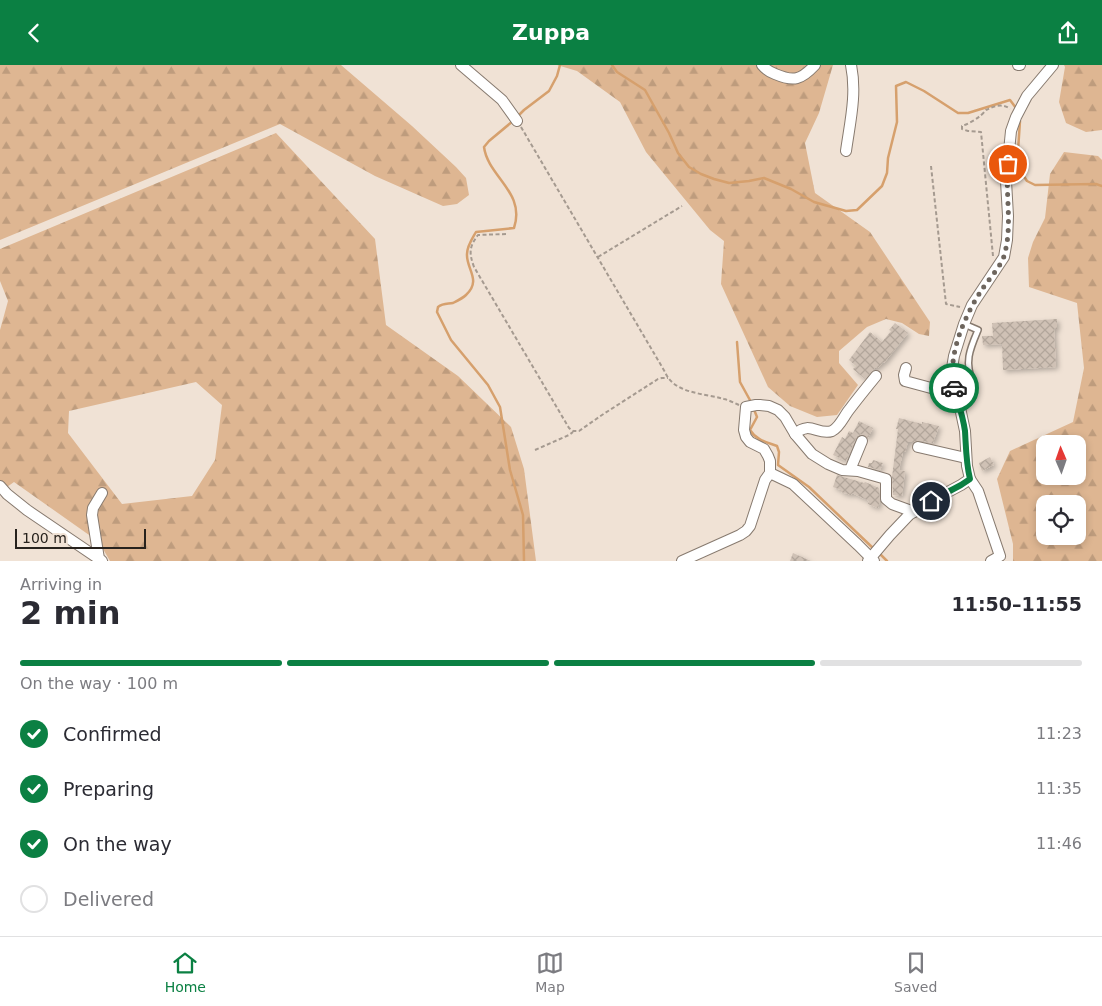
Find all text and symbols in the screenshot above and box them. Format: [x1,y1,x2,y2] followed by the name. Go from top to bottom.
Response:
[20,19,48,47] icon: back
[1054,19,1082,47] icon: share
[512,20,590,45] text: Zuppa
[987,143,1029,185] pin
[994,150,1022,178] icon: bag
[929,363,979,413] courier
[940,374,968,402] icon: car
[1036,435,1086,485] north arrow
[1036,435,1086,545] map controls
[910,480,952,522] pin
[917,487,945,515] icon: home
[1036,495,1086,545] button: locate
[15,526,146,549] scale bar
[22,530,67,546] text: 100 m
[20,575,102,594] text: Arriving in
[952,593,1082,615] text: 11:50–11:55
[20,594,121,632] text: 2 min
[20,674,178,693] text: On the way · 100 m
[20,720,48,748] icon: check
[63,723,162,745] text: Confirmed
[1036,724,1082,743] text: 11:23
[20,775,48,803] icon: check
[63,778,154,800] text: Preparing
[1036,779,1082,798] text: 11:35
[20,830,48,858] icon: check
[63,833,172,855] text: On the way
[1036,834,1082,853] text: 11:46
[63,888,154,910] text: Delivered
[165,949,206,995] tab: Home
[535,949,565,995] tab: Map
[894,949,937,995] tab: Saved

